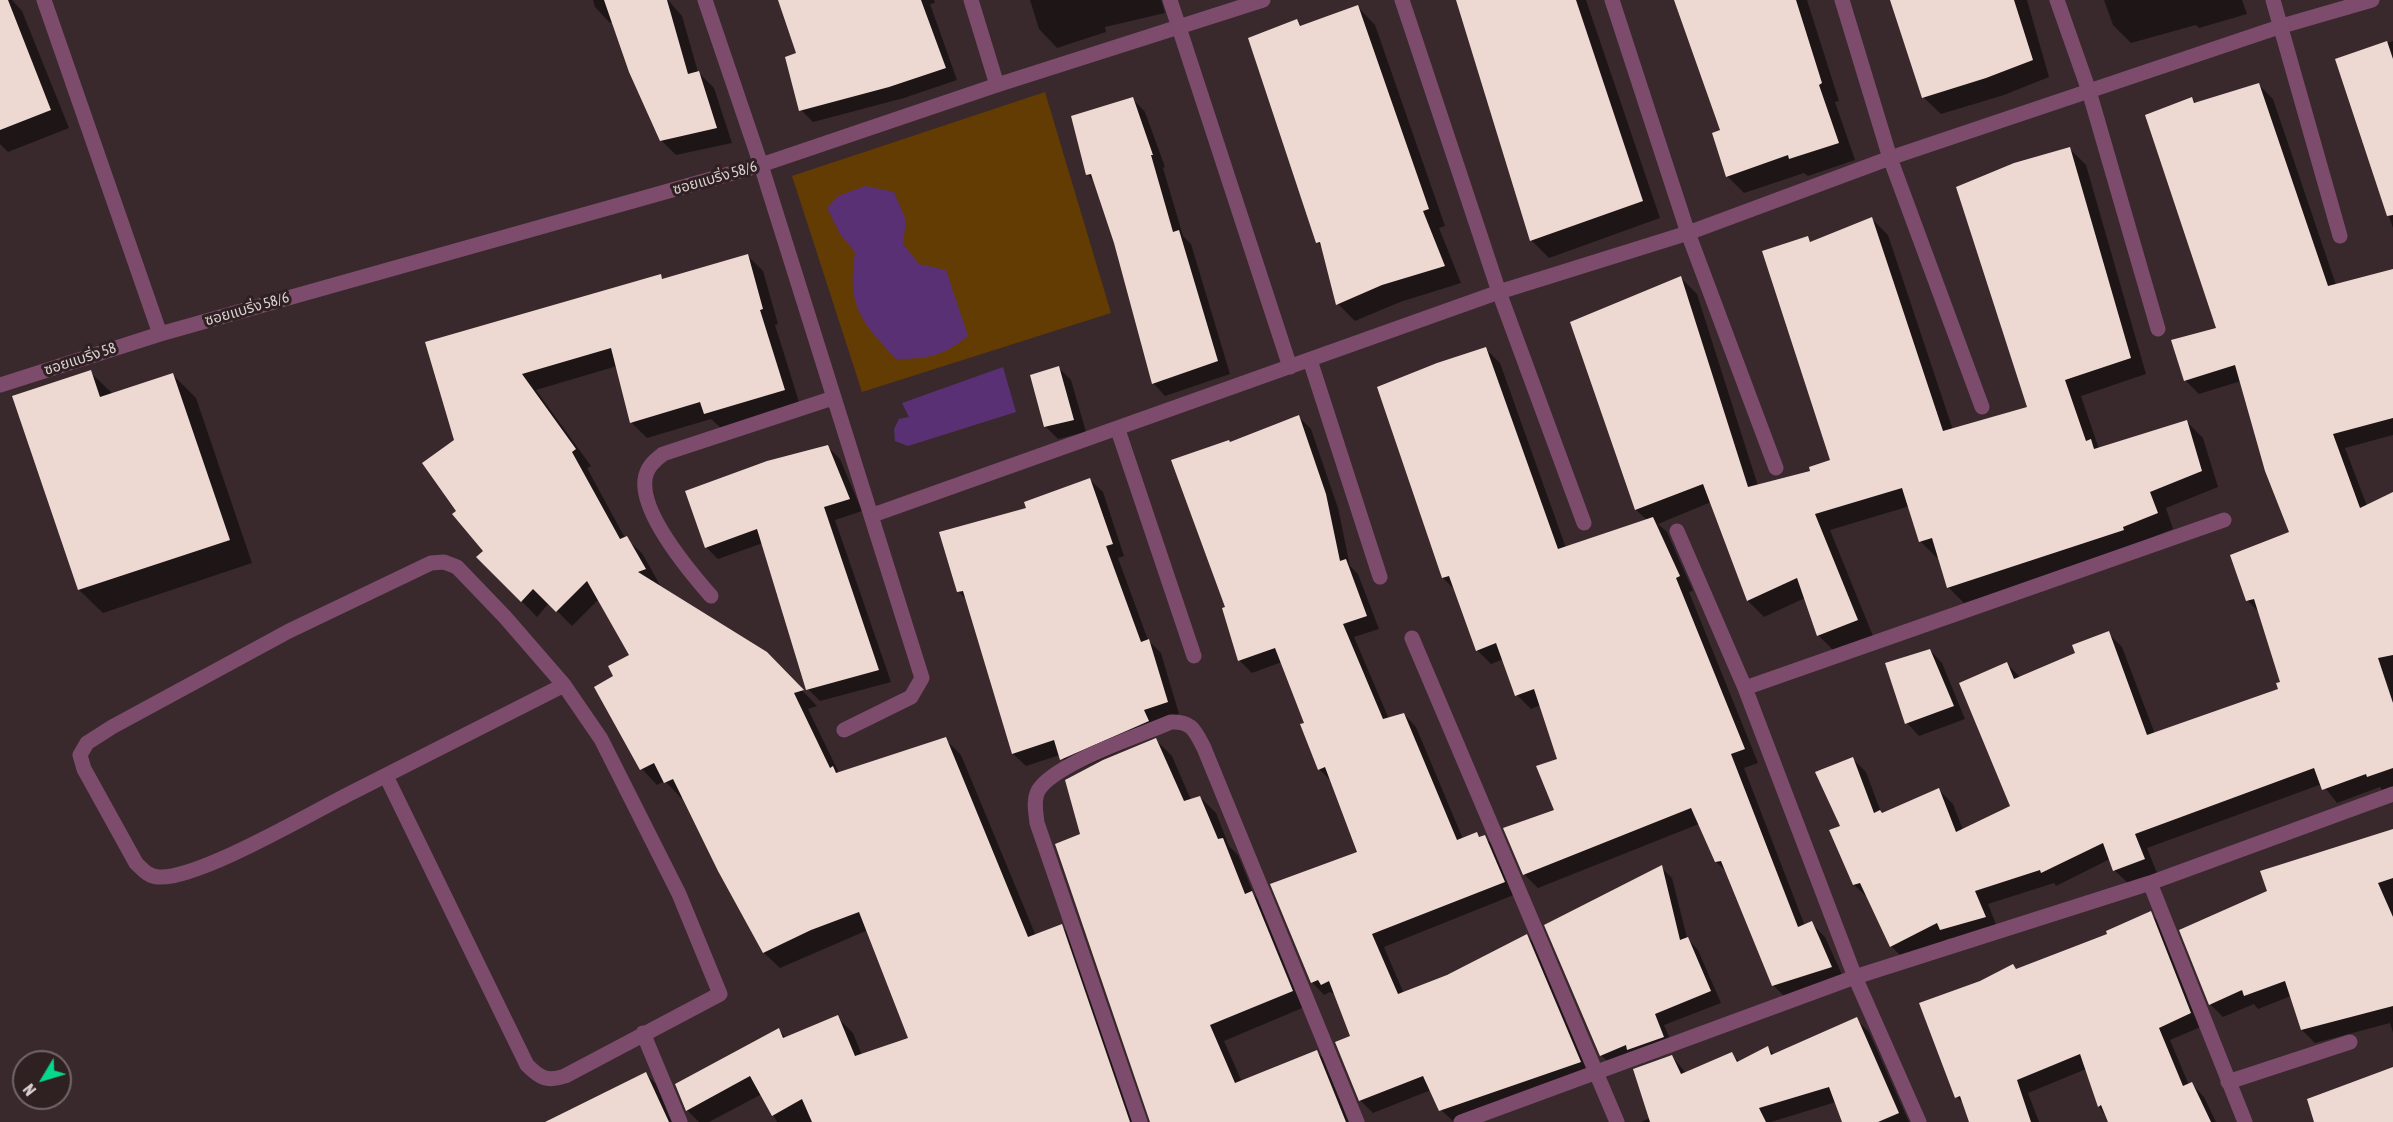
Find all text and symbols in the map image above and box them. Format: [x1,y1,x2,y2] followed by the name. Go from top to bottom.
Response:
[671,157,759,199] street label: ซอยแบริ่ง 58/6
[203,288,291,330] street label: ซอยแบริ่ง 58/6
[42,339,118,379] street label: ซอยแบริ่ง 58
[12,1050,72,1110] north arrow
[19,1081,39,1099] text: N

